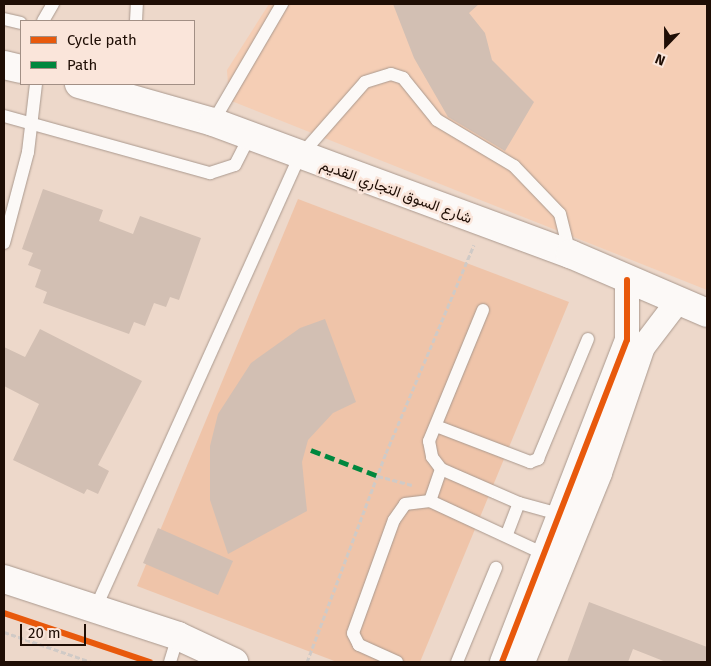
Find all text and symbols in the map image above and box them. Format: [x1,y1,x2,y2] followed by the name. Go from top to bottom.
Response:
[20,20,195,85] legend
[641,20,691,70] north arrow
[67,31,137,49] text: Cycle path
[653,50,668,69] text: N
[67,56,97,74] text: Path
[318,156,474,228] street label: شارع السوق التجاري القديم
[22,614,89,646] scale bar
[28,624,61,642] text: 20 m

